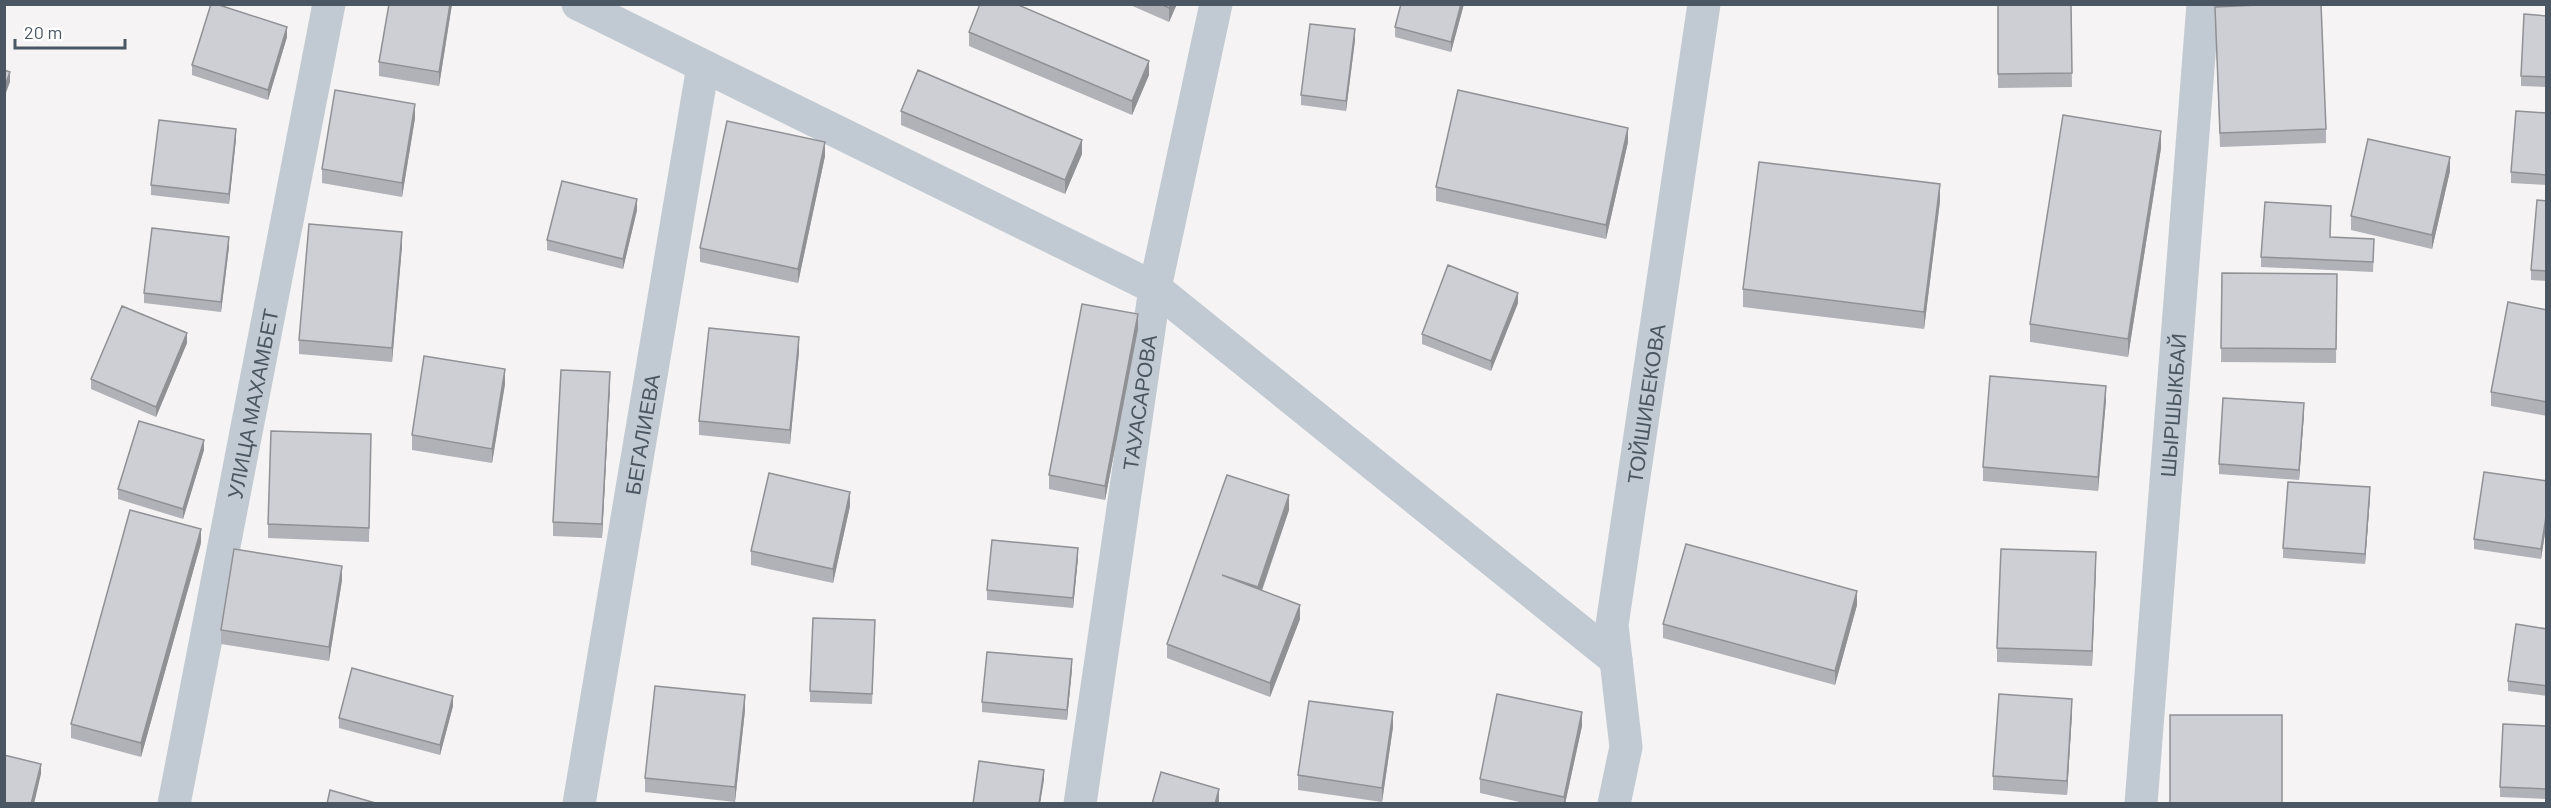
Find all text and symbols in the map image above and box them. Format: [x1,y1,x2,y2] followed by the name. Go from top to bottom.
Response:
[15,12,124,50] scale bar
[24,21,62,43] text: 20 m
[221,306,282,501] street label: УЛИЦА МАХАМБЕТ
[1621,322,1669,485] street label: ТОЙШИБЕКОВА
[2154,332,2190,478] street label: ШЫРШЫКБАЙ
[1116,333,1161,472] street label: ТАУАСАРОВА
[619,372,664,497] street label: БЕГАЛИЕВА

